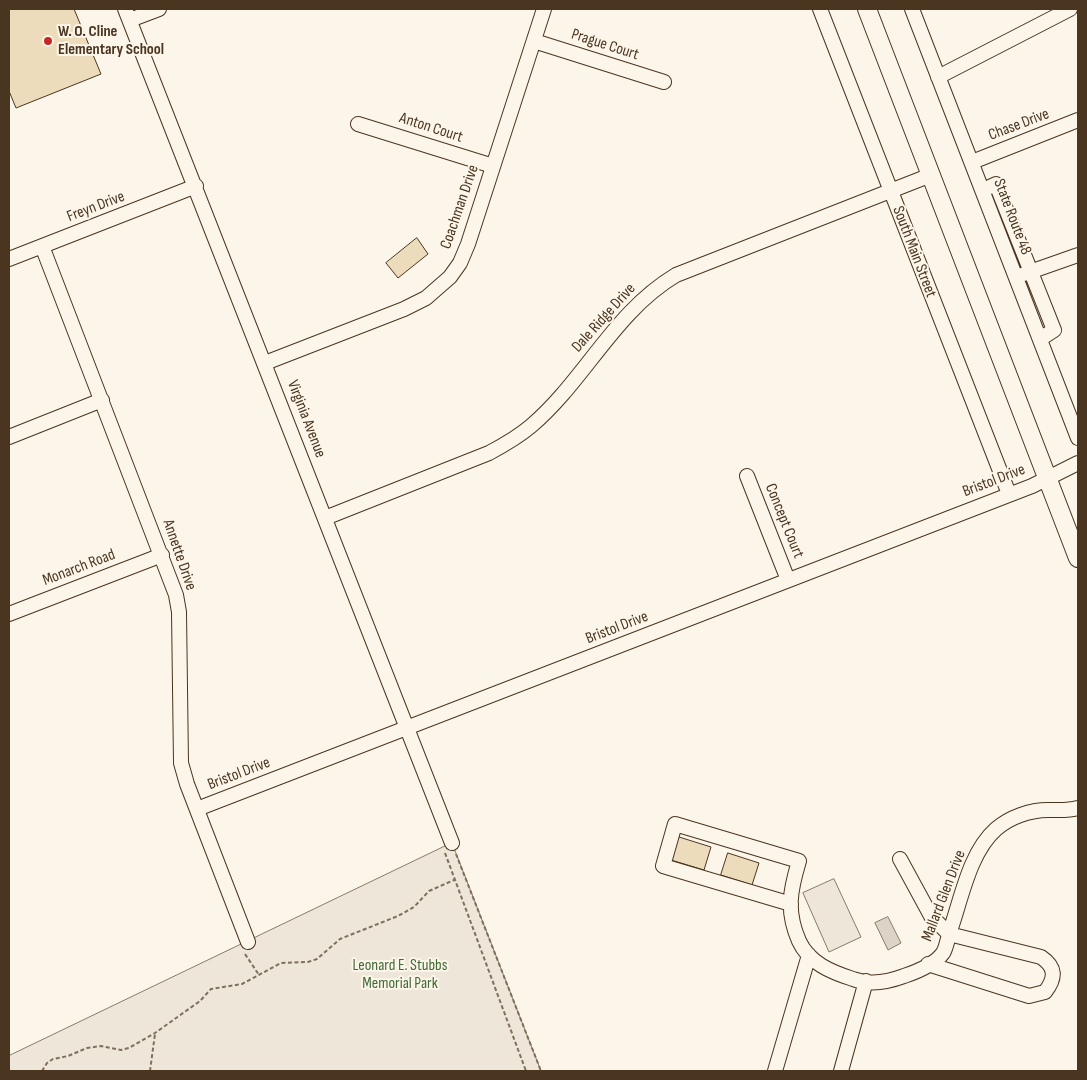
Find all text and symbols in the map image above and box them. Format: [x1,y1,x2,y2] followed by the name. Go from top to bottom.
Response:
[58,22,164,60] place label: W. O. Cline Elementary School
[569,25,641,65] street label: Prague Court
[42,35,54,47] marker: W. O. Cline Elementary School
[986,105,1052,145] street label: Chase Drive
[397,109,465,147] street label: Anton Court
[437,163,483,251] street label: Coachman Drive
[989,176,1035,258] street label: State Route 48
[64,187,128,227] street label: Freyn Drive
[888,204,940,300] street label: South Main Street
[568,280,640,356] street label: Dale Ridge Drive
[282,378,330,460] street label: Virginia Avenue
[960,460,1028,502] street label: Bristol Drive
[760,481,808,561] street label: Concept Court
[158,517,200,593] street label: Annette Drive
[40,545,118,591] street label: Monarch Road
[583,607,651,649] street label: Bristol Drive
[205,753,273,795] street label: Bristol Drive
[918,848,970,944] street label: Mallard Glen Drive
[353,956,447,994] park label: Leonard E. Stubbs Memorial Park

